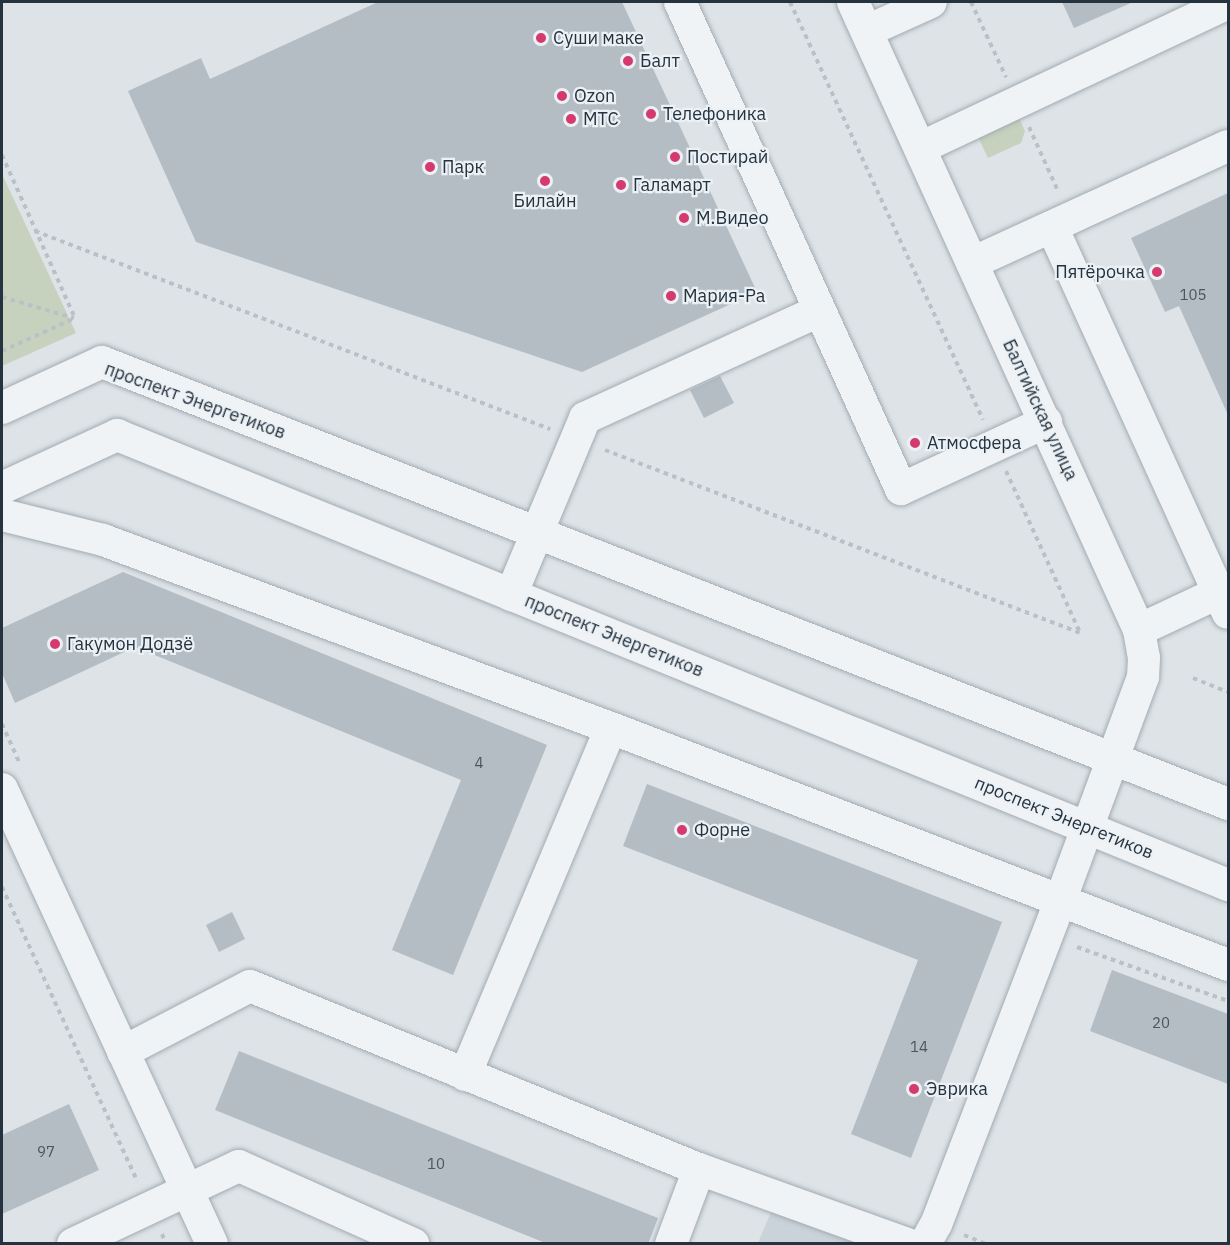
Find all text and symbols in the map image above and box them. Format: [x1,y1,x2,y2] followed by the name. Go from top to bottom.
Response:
[553,27,644,49] place label: Суши маке
[534,31,548,45] marker: Суши маке
[640,50,680,72] place label: Балт
[621,54,635,68] marker: Балт
[574,85,615,107] place label: Ozon
[555,89,569,103] marker: Ozon
[663,103,766,125] place label: Телефоника
[644,107,658,121] marker: Телефоника
[583,108,619,130] place label: МТС
[564,112,578,126] marker: МТС
[687,146,768,168] place label: Постирай
[668,150,682,164] marker: Постирай
[442,156,484,178] place label: Парк
[423,160,437,174] marker: Парк
[538,174,552,188] marker: Билайн
[633,174,711,196] place label: Галамарт
[614,178,628,192] marker: Галамарт
[514,190,576,212] place label: Билайн
[696,207,769,229] place label: М.Видео
[677,211,691,225] marker: М.Видео
[1055,261,1145,283] place label: Пятёрочка
[1150,265,1164,279] marker: Пятёрочка
[683,285,765,307] place label: Мария-Ра
[1180,286,1206,304] house number: 105
[664,289,678,303] marker: Мария-Ра
[998,336,1082,484] street label: Балтийская улица
[102,358,288,444] street label: проспект Энергетиков
[927,432,1021,454] place label: Атмосфера
[908,436,922,450] marker: Атмосфера
[521,590,707,682] street label: проспект Энергетиков
[67,633,193,655] place label: Гакумон Додзё
[48,637,62,651] marker: Гакумон Додзё
[475,754,483,772] house number: 4
[971,772,1157,864] street label: проспект Энергетиков
[694,819,750,841] place label: Форне
[675,823,689,837] marker: Форне
[1152,1014,1170,1032] house number: 20
[910,1038,928,1056] house number: 14
[926,1078,988,1100] place label: Эврика
[907,1082,921,1096] marker: Эврика
[37,1143,55,1161] house number: 97
[427,1155,445,1173] house number: 10

